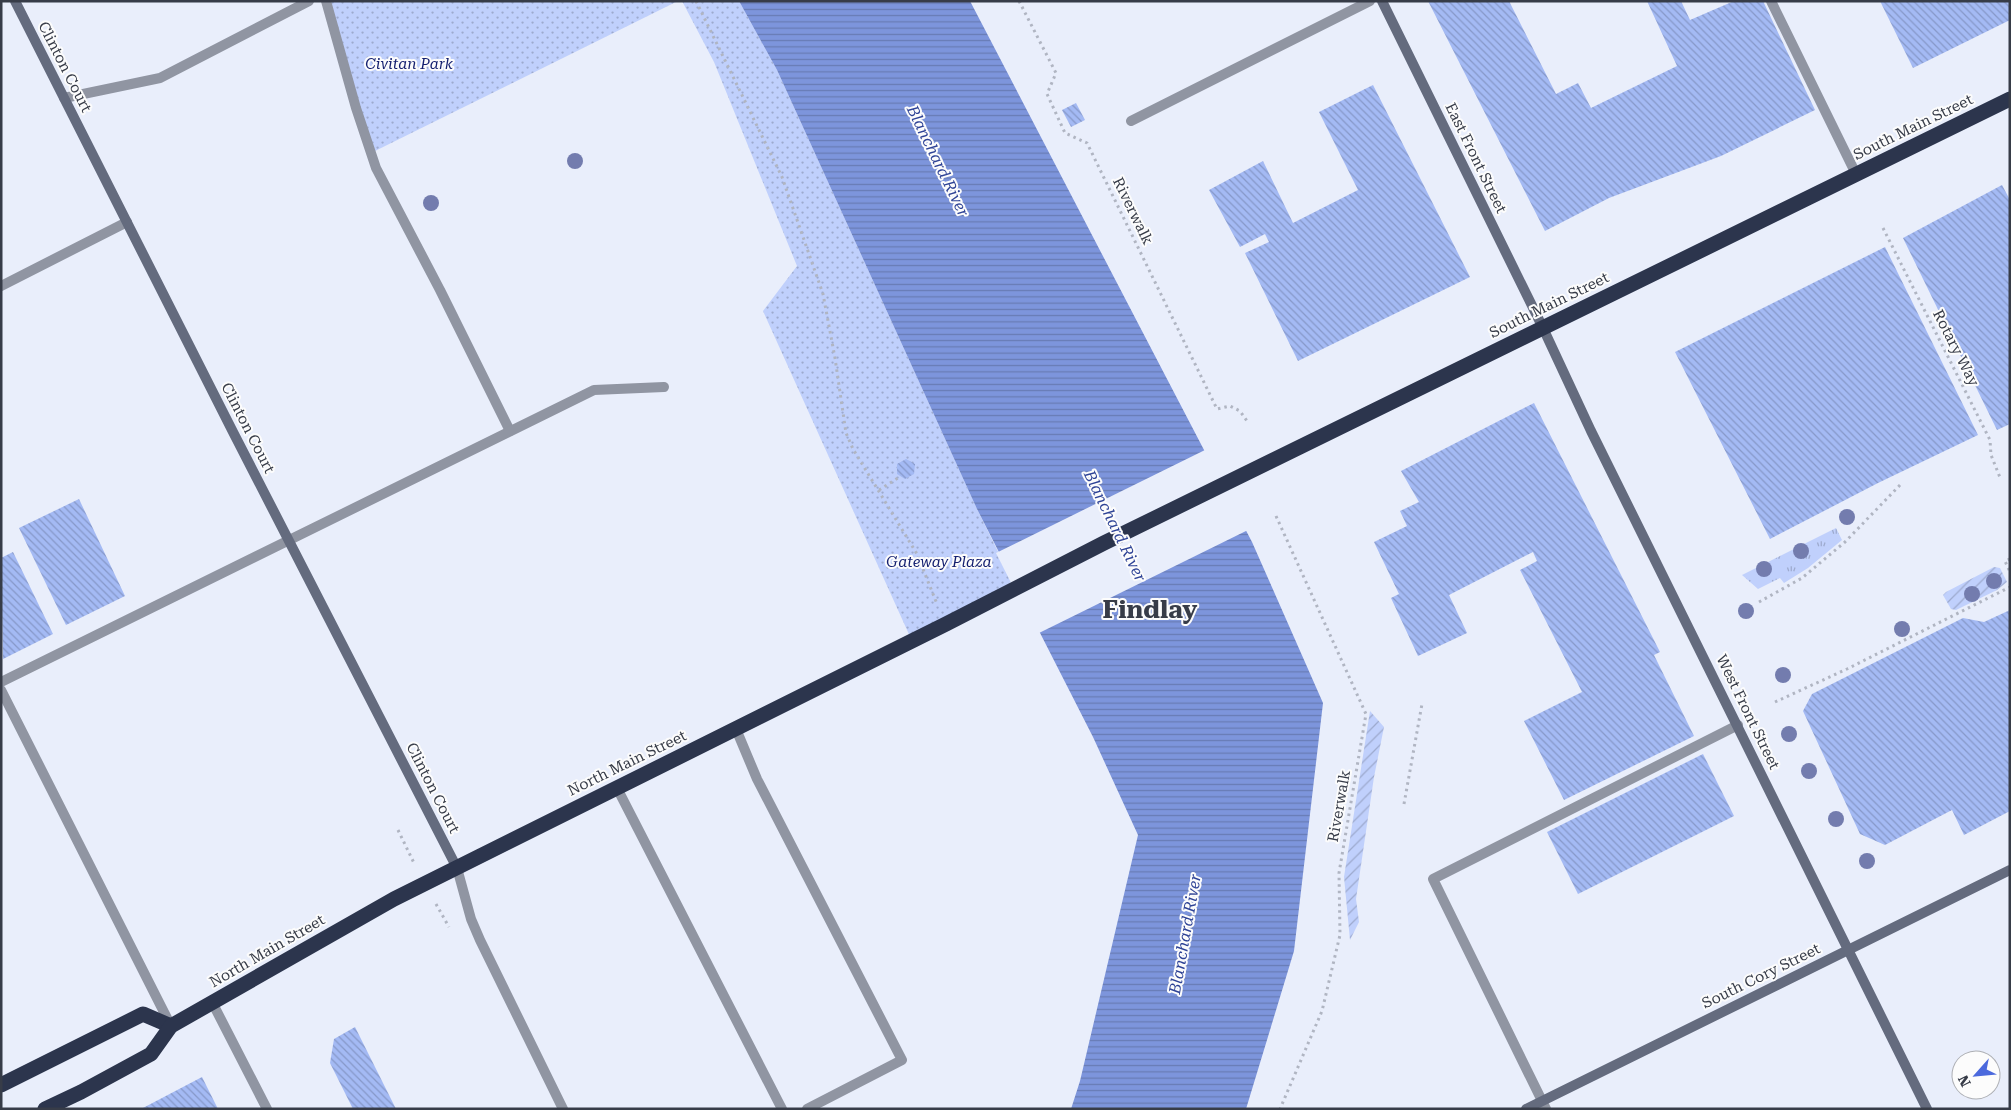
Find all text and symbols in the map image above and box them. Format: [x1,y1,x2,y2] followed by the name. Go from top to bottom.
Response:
[34,19,96,116] street label: Clinton Court
[365,55,454,73] park label: Civitan Park
[1850,90,1976,164] street label: South Main Street
[1441,100,1511,216] street label: East Front Street
[902,101,973,220] water label: Blanchard River
[1109,174,1157,248] street label: Riverwalk
[1486,268,1612,342] street label: South Main Street
[1929,307,1983,389] street label: Rotary Way
[217,380,279,477] street label: Clinton Court
[1079,466,1150,585] water label: Blanchard River
[886,553,992,571] park label: Gateway Plaza
[1103,595,1197,624] district label: Findlay
[1712,652,1784,773] street label: West Front Street
[565,726,690,800] street label: North Main Street
[402,740,464,837] street label: Clinton Court
[1324,768,1354,843] street label: Riverwalk
[1165,872,1205,997] water label: Blanchard River
[206,910,328,991] street label: North Main Street
[1699,939,1823,1012] street label: South Cory Street
[1951,1050,2001,1100] north arrow
[1955,1072,1974,1089] text: N

